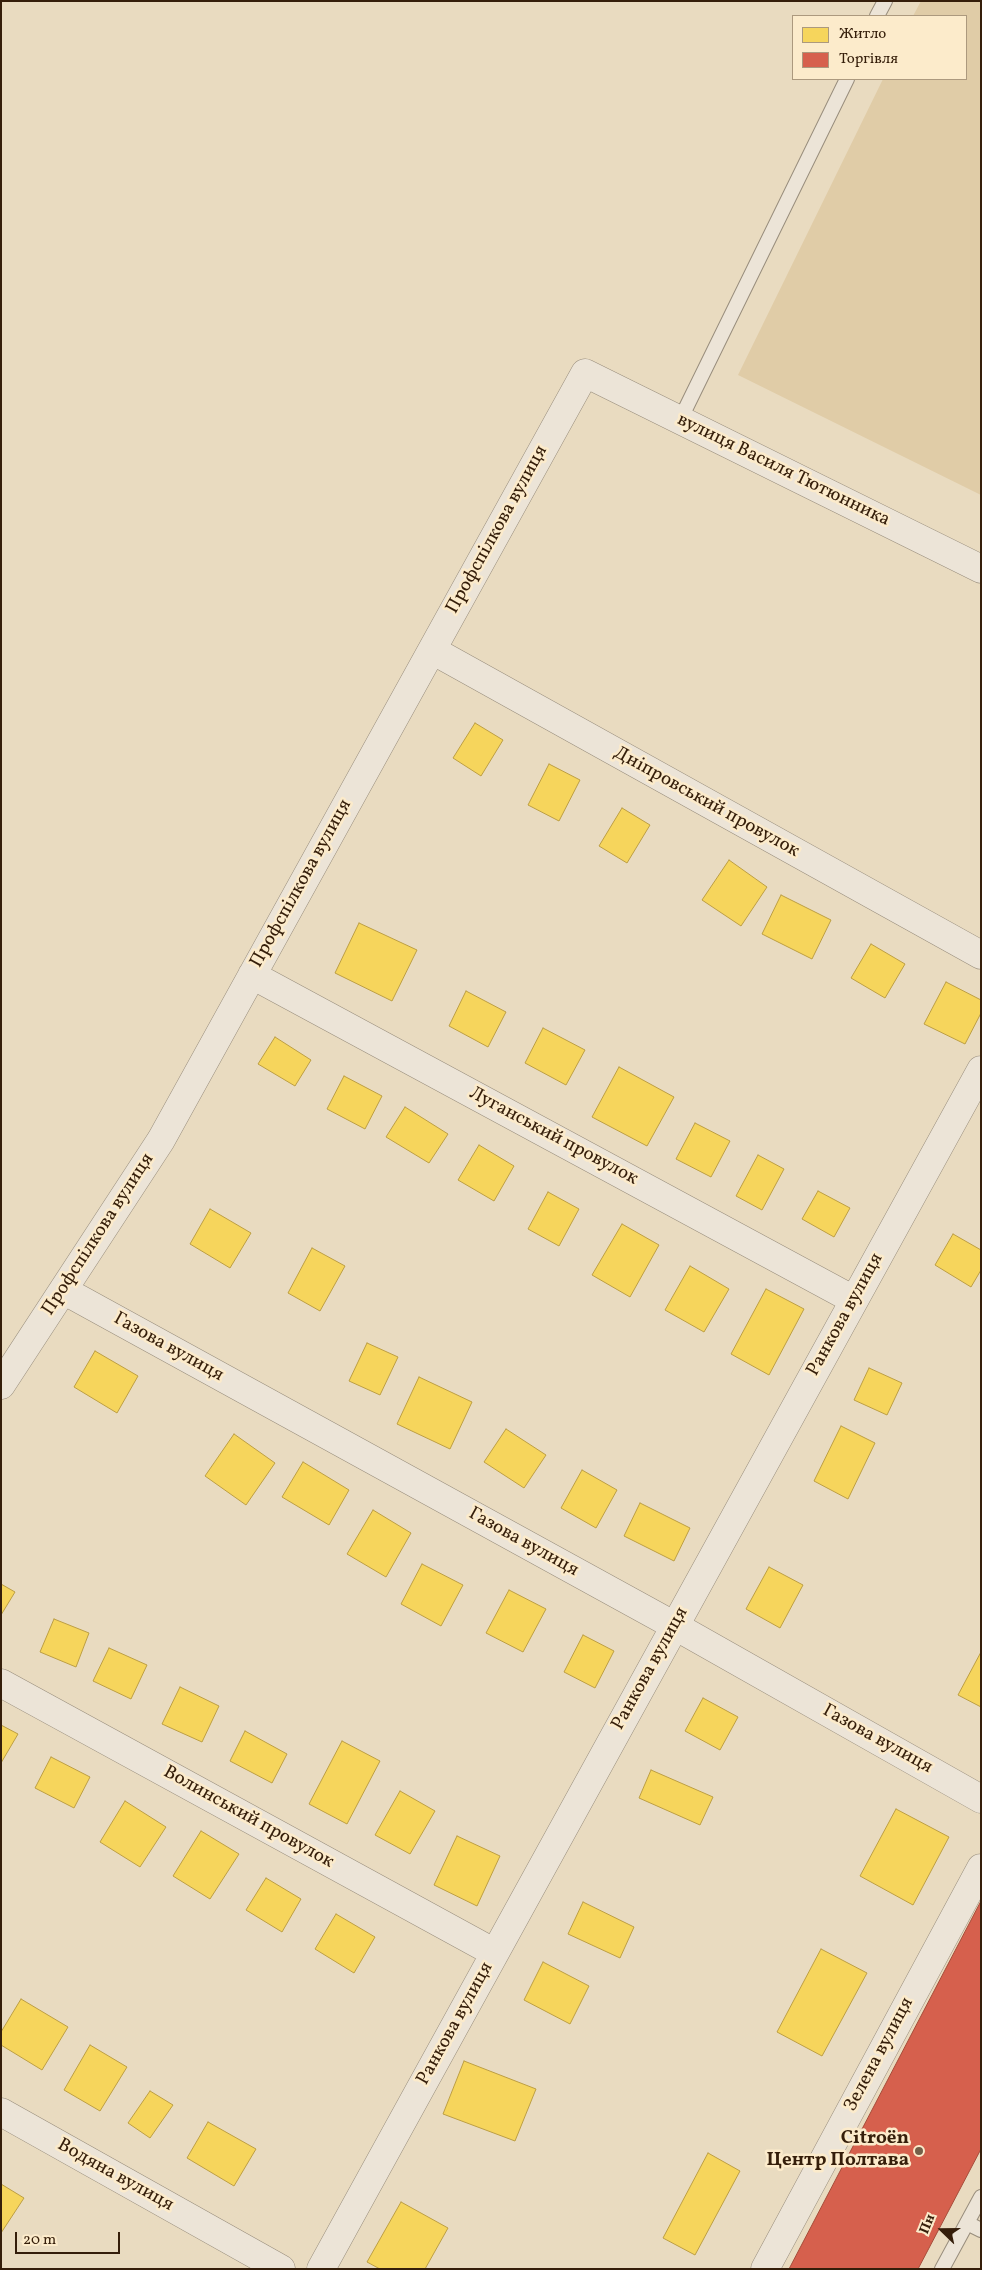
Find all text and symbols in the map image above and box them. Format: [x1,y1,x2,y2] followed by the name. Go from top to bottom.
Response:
[792,15,967,80] legend
[839,24,886,45] text: Житло
[839,49,898,70] text: Торгівля
[673,409,893,533] street label: вулиця Василя Тютюнника
[442,442,554,618] street label: Профспілкова вулиця
[609,742,803,864] street label: Дніпровський провулок
[246,796,358,972] street label: Профспілкова вулиця
[465,1083,641,1191] street label: Луганський провулок
[38,1149,160,1321] street label: Профспілкова вулиця
[803,1250,889,1380] street label: Ранкова вулиця
[109,1308,227,1388] street label: Газова вулиця
[464,1503,582,1583] street label: Газова вулиця
[608,1604,694,1734] street label: Ранкова вулиця
[818,1700,936,1780] street label: Газова вулиця
[159,1762,337,1874] street label: Волинський провулок
[413,1959,499,2089] street label: Ранкова вулиця
[840,1994,920,2116] street label: Зелена вулиця
[766,2129,909,2173] place label: Citroën Центр Полтава
[53,2135,177,2217] street label: Водяна вулиця
[913,2145,925,2157] marker: Citroën Центр Полтава
[917,2205,967,2255] north arrow
[915,2211,940,2237] text: Пн
[18,2222,122,2254] scale bar
[23,2230,56,2251] text: 20 m

